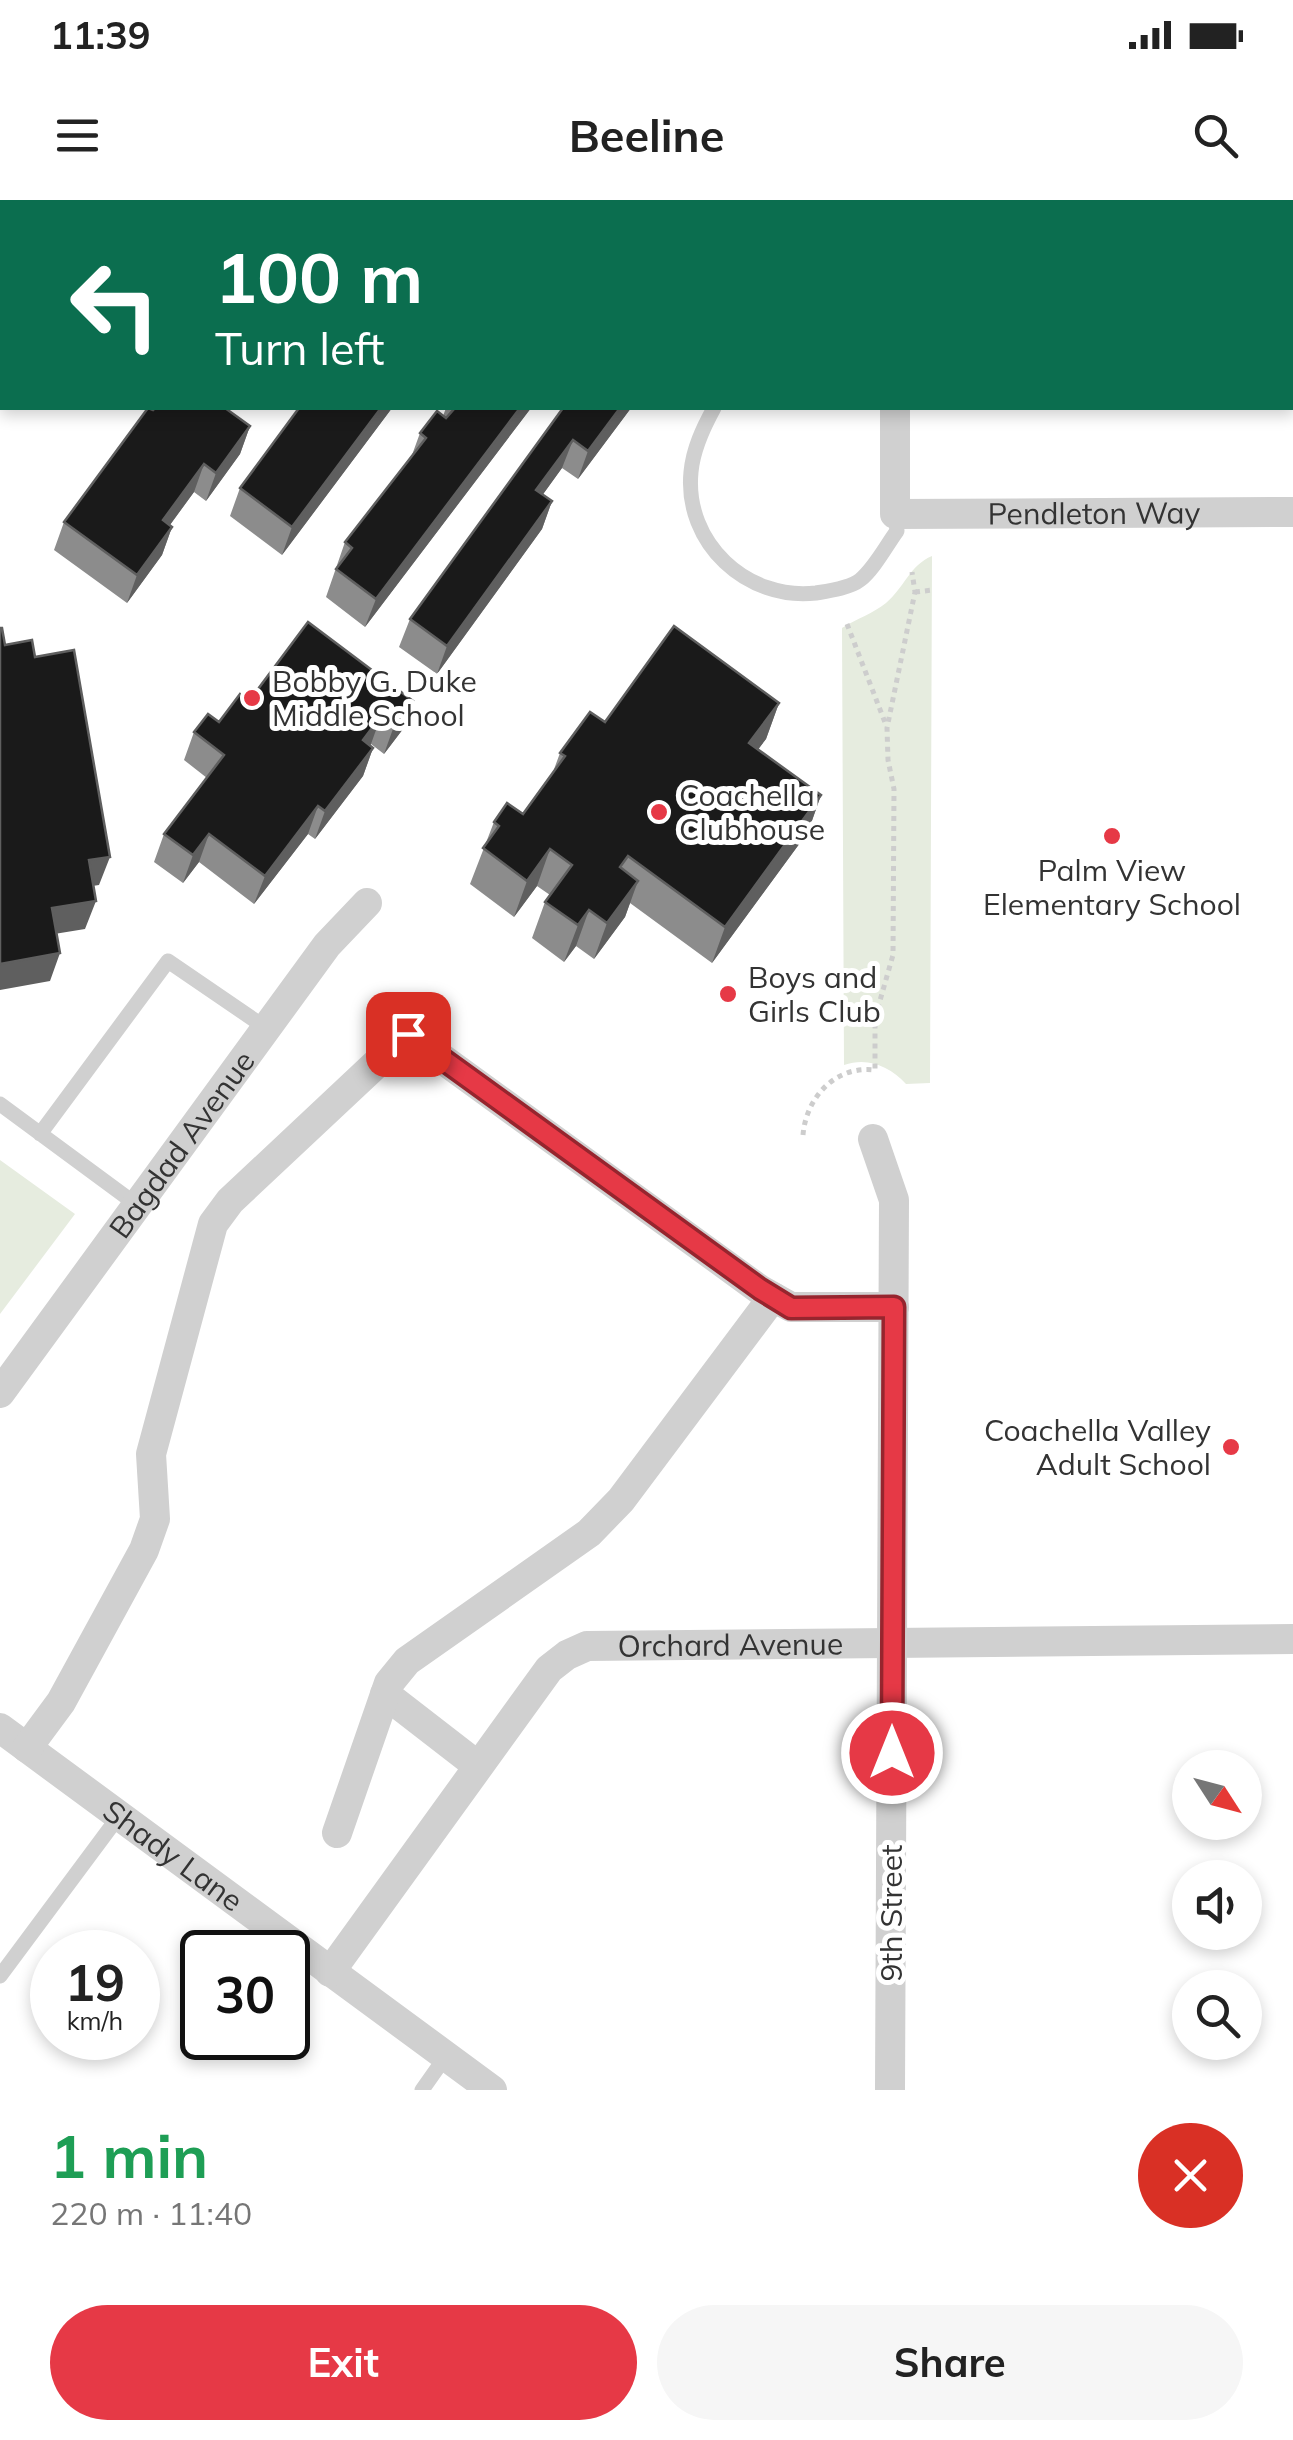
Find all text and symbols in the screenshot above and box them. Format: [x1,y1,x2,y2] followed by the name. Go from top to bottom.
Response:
[50,11,151,59] text: 11:39
[569,107,724,163] text: Beeline
[50,108,105,163] icon: menu
[1188,108,1243,163] icon: search
[215,233,423,321] text: 100 m
[50,240,180,370] icon: left
[215,320,384,376] text: Turn left
[988,493,1200,533] street label: Pendleton Way
[272,662,477,734] place label: Bobby G. Duke Middle School
[241,687,263,709] marker: Bobby G. Duke Middle School
[679,776,825,848] place label: Coachella Clubhouse
[648,801,670,823] marker: Coachella Clubhouse
[1101,825,1123,847] marker: Palm View Elementary School
[983,851,1241,923] place label: Palm View Elementary School
[748,958,881,1030] place label: Boys and Girls Club
[717,983,739,1005] marker: Boys and Girls Club
[366,992,451,1077] pin
[381,1007,436,1062] icon: arrive
[101,1043,263,1245] street label: Bagdad Avenue
[984,1411,1211,1483] place label: Coachella Valley Adult School
[1220,1436,1242,1458] marker: Coachella Valley Adult School
[618,1624,843,1665] street label: Orchard Avenue
[840,1701,944,1805] position arrow
[1172,1750,1262,1840] north arrow
[1172,1750,1262,2060] map controls
[96,1791,251,1919] street label: Shady Lane
[872,1845,910,1981] street label: 9th Street
[1172,1860,1262,1950] button: sound
[180,1930,310,2060] speed limit sign: 30
[65,1951,125,2014] text: 19
[1172,1970,1262,2060] button: search
[67,2005,123,2036] text: km/h
[50,2118,208,2193] text: 1 min
[1138,2123,1243,2228] button: close
[50,2193,252,2233] text: 220 m · 11:40
[50,2305,637,2420] button: Exit
[657,2305,1243,2420] button: Share

